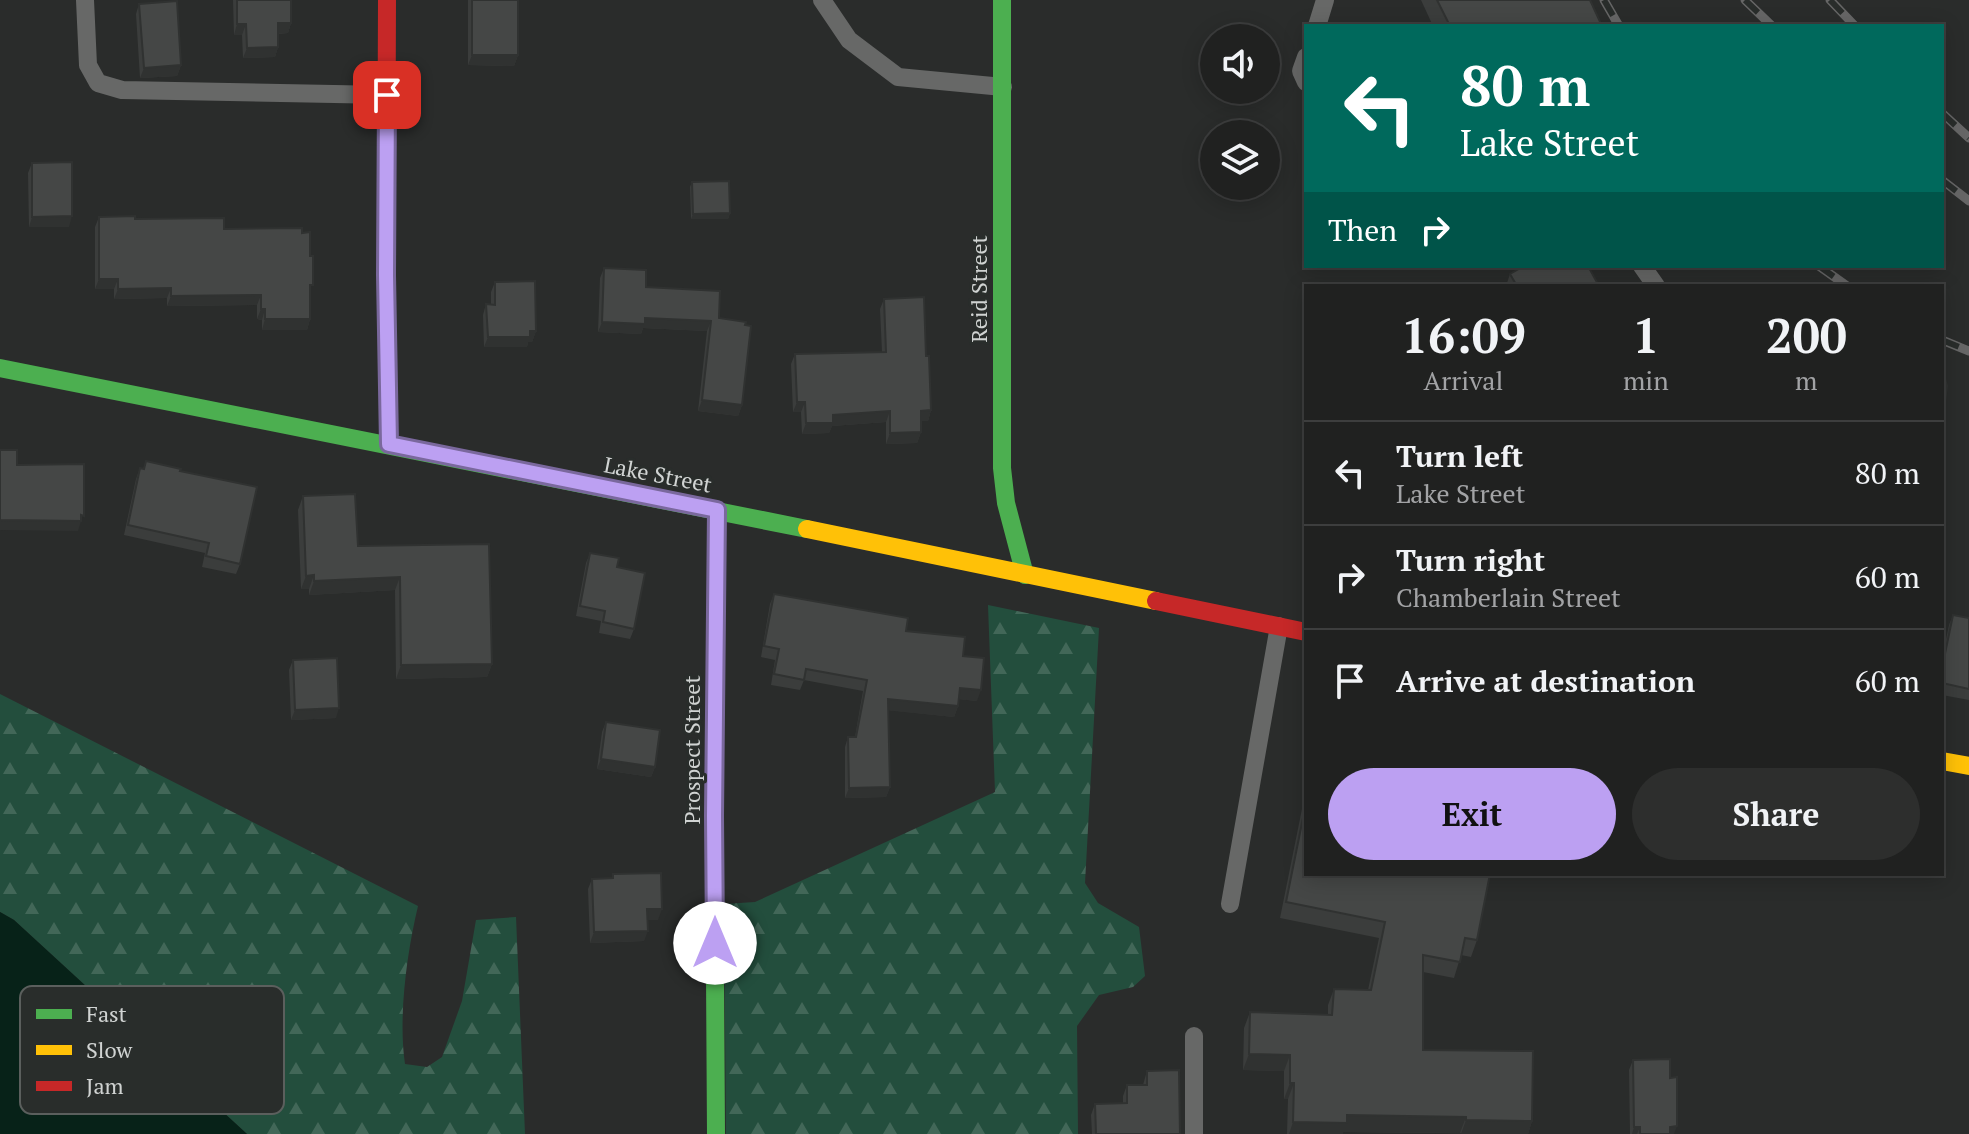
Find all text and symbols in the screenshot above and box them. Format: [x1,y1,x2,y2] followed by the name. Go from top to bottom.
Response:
[1200,24,1280,200] map controls
[1200,24,1280,104] button: sound
[1460,48,1590,122] text: 80 m
[1328,56,1432,160] icon: left
[353,61,421,129] pin
[365,73,409,117] icon: arrive
[1460,119,1639,166] text: Lake Street
[1200,120,1280,200] button: layers
[1413,208,1457,252] icon: right
[1328,210,1397,250] text: Then
[964,235,993,343] street label: Reid Street
[1401,303,1526,367] text: 16:09
[1632,303,1659,367] text: 1
[1766,303,1847,367] text: 200
[1424,363,1503,397] text: Arrival
[1623,363,1669,397] text: min
[1795,363,1818,397] text: m
[1396,436,1523,476] text: Turn left
[602,449,714,499] street label: Lake Street
[1328,451,1372,495] icon: left
[1855,453,1920,493] text: 80 m
[1396,476,1525,510] text: Lake Street
[1396,540,1545,580] text: Turn right
[1328,555,1372,599] icon: right
[1855,557,1920,597] text: 60 m
[1396,580,1621,614] text: Chamberlain Street
[1328,659,1372,703] icon: arrive
[1396,661,1695,701] text: Arrive at destination
[1855,661,1920,701] text: 60 m
[677,675,706,825] street label: Prospect Street
[1328,768,1616,860] button: Exit
[1632,768,1920,860] button: Share
[673,901,757,985] position arrow
[20,986,284,1114] legend
[86,999,127,1028] text: Fast
[86,1035,133,1064] text: Slow
[86,1071,124,1100] text: Jam

